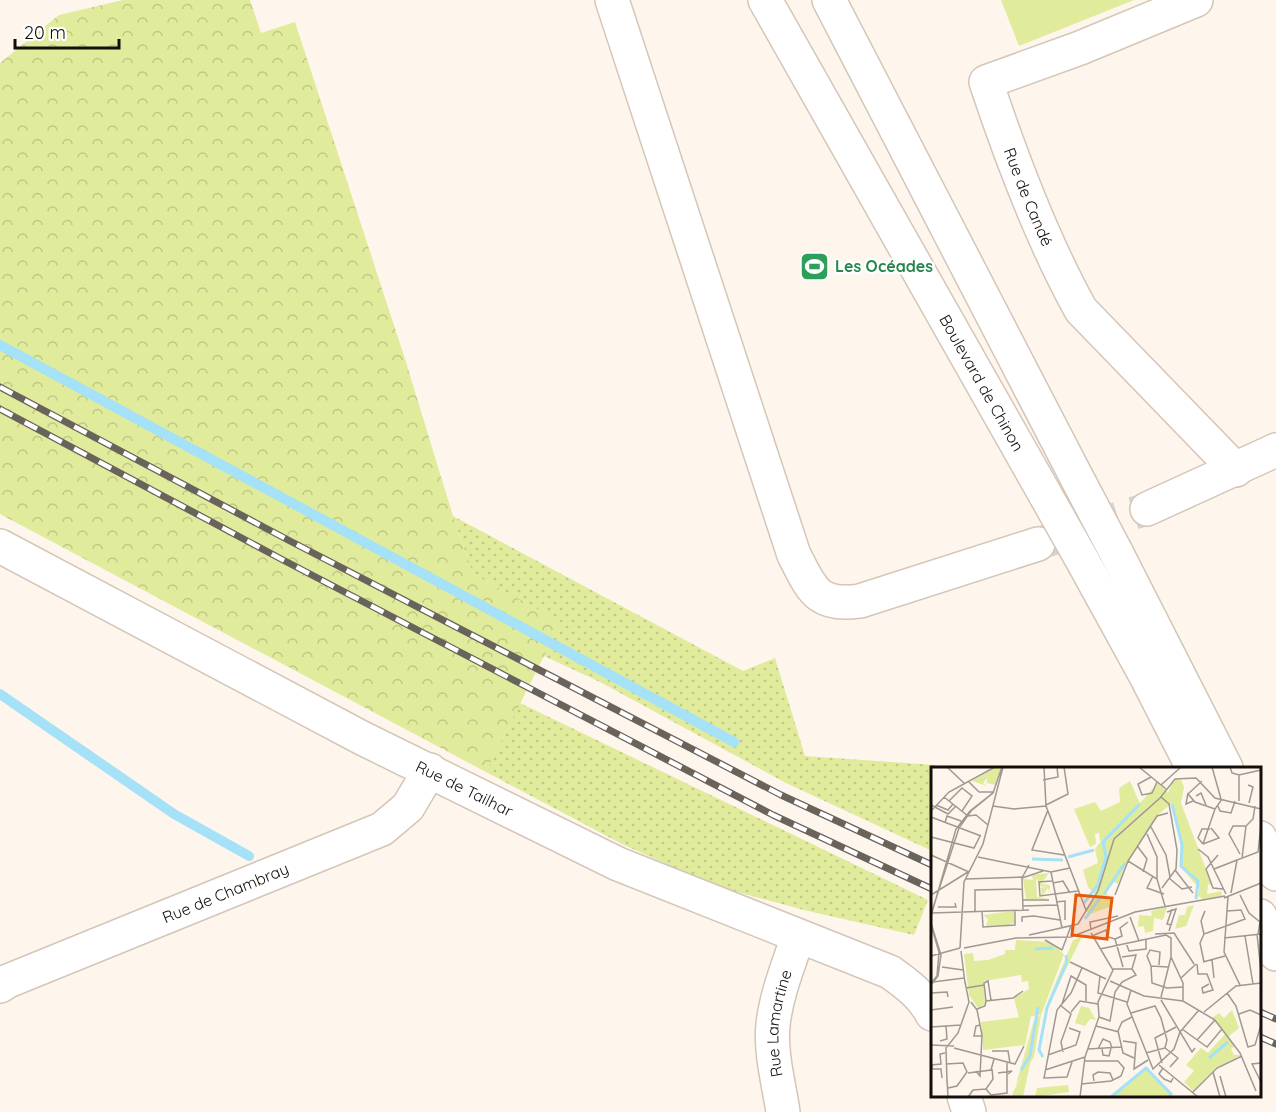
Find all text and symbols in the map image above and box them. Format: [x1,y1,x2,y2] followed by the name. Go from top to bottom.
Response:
[15,12,118,50] scale bar
[24,21,66,44] text: 20 m
[1000,145,1058,249] street label: Rue de Candé
[798,250,830,282] sports icon: Les Océades
[835,256,933,276] place label: Les Océades
[935,311,1029,455] street label: Boulevard de Chinon
[412,756,517,821] street label: Rue de Tailhar
[931,767,1261,1097] inset map
[159,858,291,927] street label: Rue de Chambray
[762,967,796,1079] street label: Rue Lamartine

